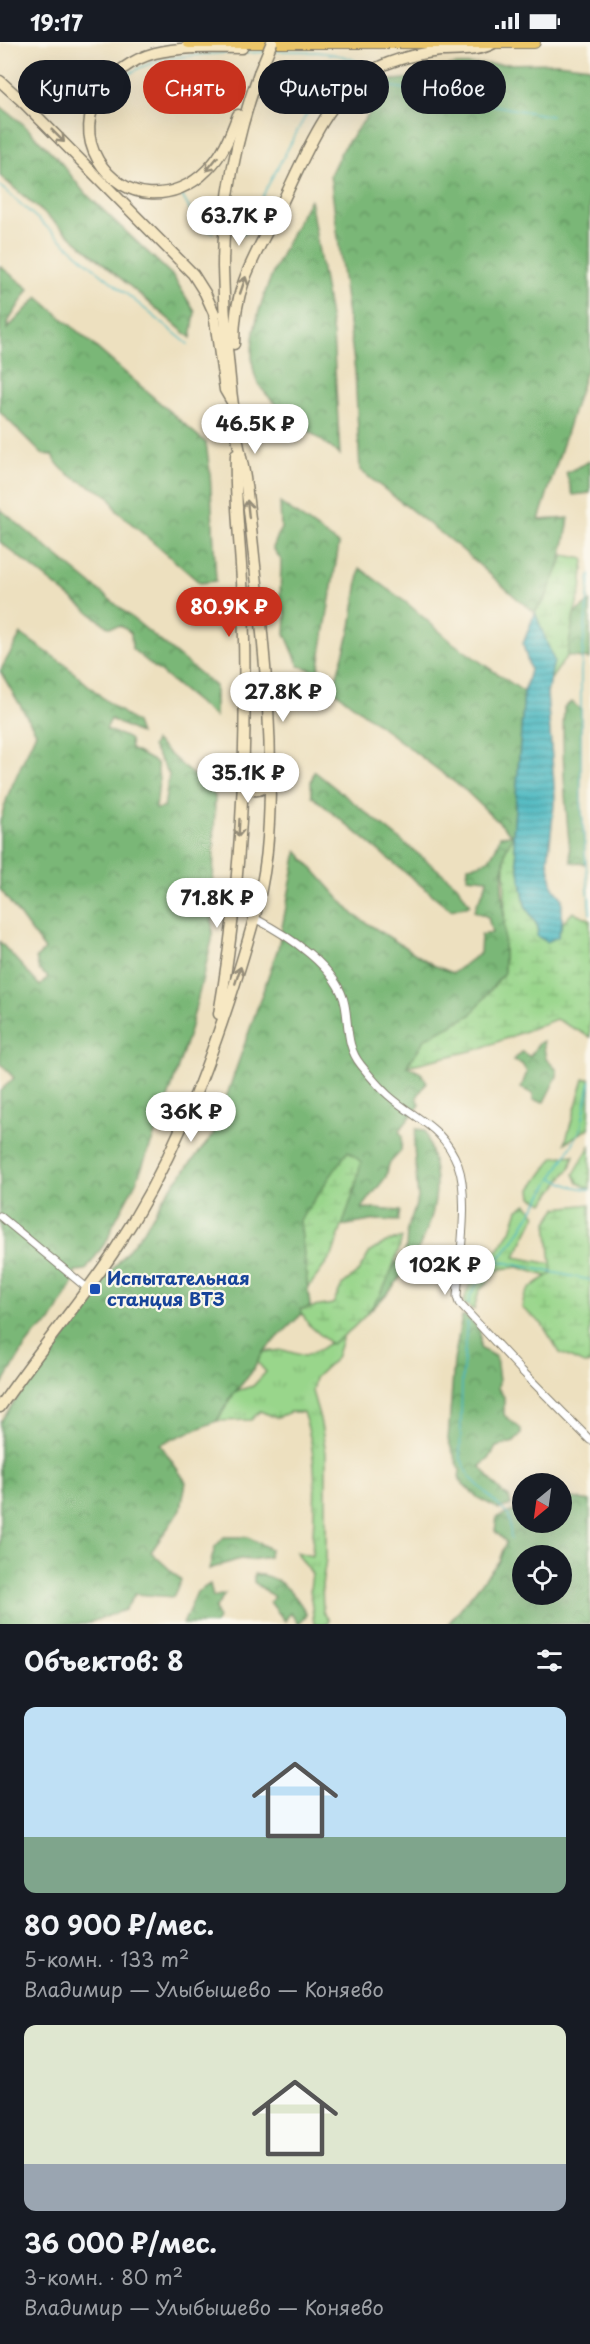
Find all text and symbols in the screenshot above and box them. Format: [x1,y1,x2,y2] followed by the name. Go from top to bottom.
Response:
[30,5,83,38] text: 19:17
[18,60,131,114] chip: Купить
[143,60,246,114] chip: Снять
[258,60,389,114] chip: Фильтры
[401,60,506,114] chip: Новое
[50,129,65,144] one-way arrow
[206,156,219,172] one-way arrow
[184,196,294,247] pin: 63.7K ₽
[201,200,277,230] text: 63.7K ₽
[239,276,250,294] one-way arrow
[200,404,310,455] pin: 46.5K ₽
[215,408,295,438] text: 46.5K ₽
[242,499,253,519] one-way arrow
[174,587,284,638] pin: 80.9K ₽
[190,591,268,621] text: 80.9K ₽
[228,672,338,723] pin: 27.8K ₽
[244,676,322,706] text: 27.8K ₽
[193,753,303,804] pin: 35.1K ₽
[211,757,285,787] text: 35.1K ₽
[233,818,244,838] one-way arrow
[162,878,272,929] pin: 71.8K ₽
[180,882,254,912] text: 71.8K ₽
[233,966,244,985] one-way arrow
[149,1092,233,1143] pin: 36K ₽
[160,1096,222,1126] text: 36K ₽
[396,1245,494,1296] pin: 102K ₽
[409,1249,481,1279] text: 102K ₽
[107,1264,250,1312] place label: Испытательная станция ВТЗ
[88,1282,102,1296] marker: Испытательная станция ВТЗ
[512,1473,572,1533] north arrow
[512,1473,572,1605] map controls
[512,1545,572,1605] button: locate
[24,1641,184,1680] text: Объектов: 8
[533,1644,566,1677] icon: filters
[241,1746,349,1854] icon: home
[24,1905,214,1944] text: 80 900 ₽/мес.
[24,1944,189,1974] text: 5-комн. · 133 m²
[24,1974,384,2004] text: Владимир — Улыбышево — Коняево
[241,2064,349,2172] icon: home
[24,2223,217,2262] text: 36 000 ₽/мес.
[24,2262,183,2292] text: 3-комн. · 80 m²
[24,2292,384,2322] text: Владимир — Улыбышево — Коняево

